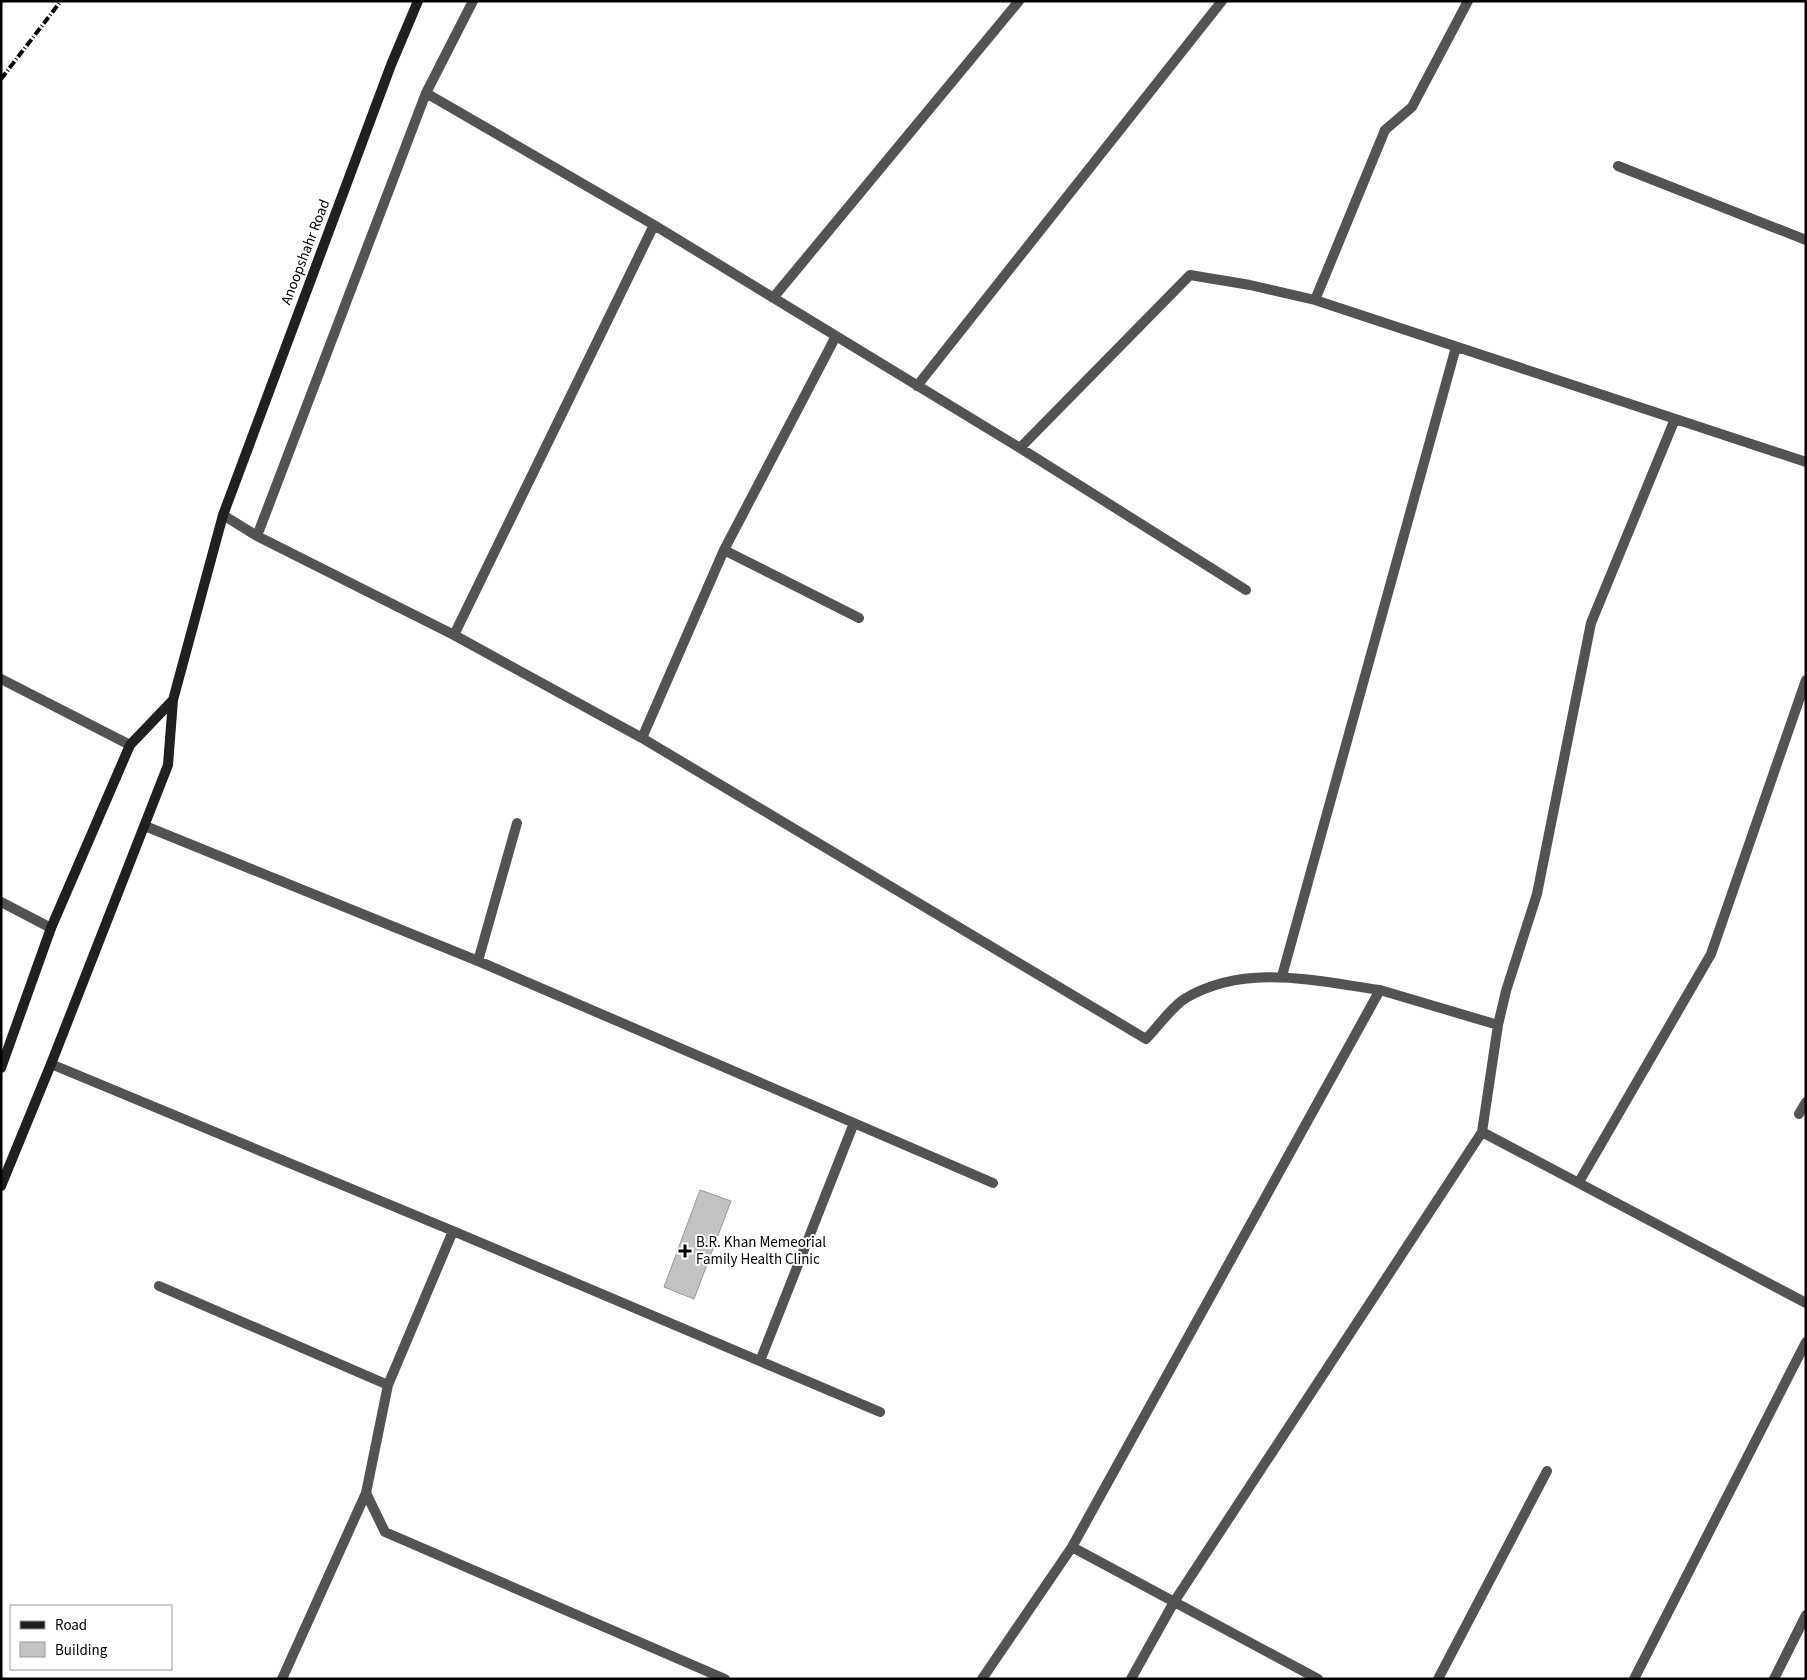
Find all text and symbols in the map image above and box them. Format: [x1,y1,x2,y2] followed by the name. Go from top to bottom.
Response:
[276,196,335,308] street label: Anoopshahr Road
[696,1232,826,1270] place label: B.R. Khan Memeorial Family Health Clinic
[678,1244,692,1258] marker: B.R. Khan Memeorial Family Health Clinic
[10,1605,172,1670] legend
[55,1615,87,1636] text: Road
[55,1640,108,1661] text: Building

